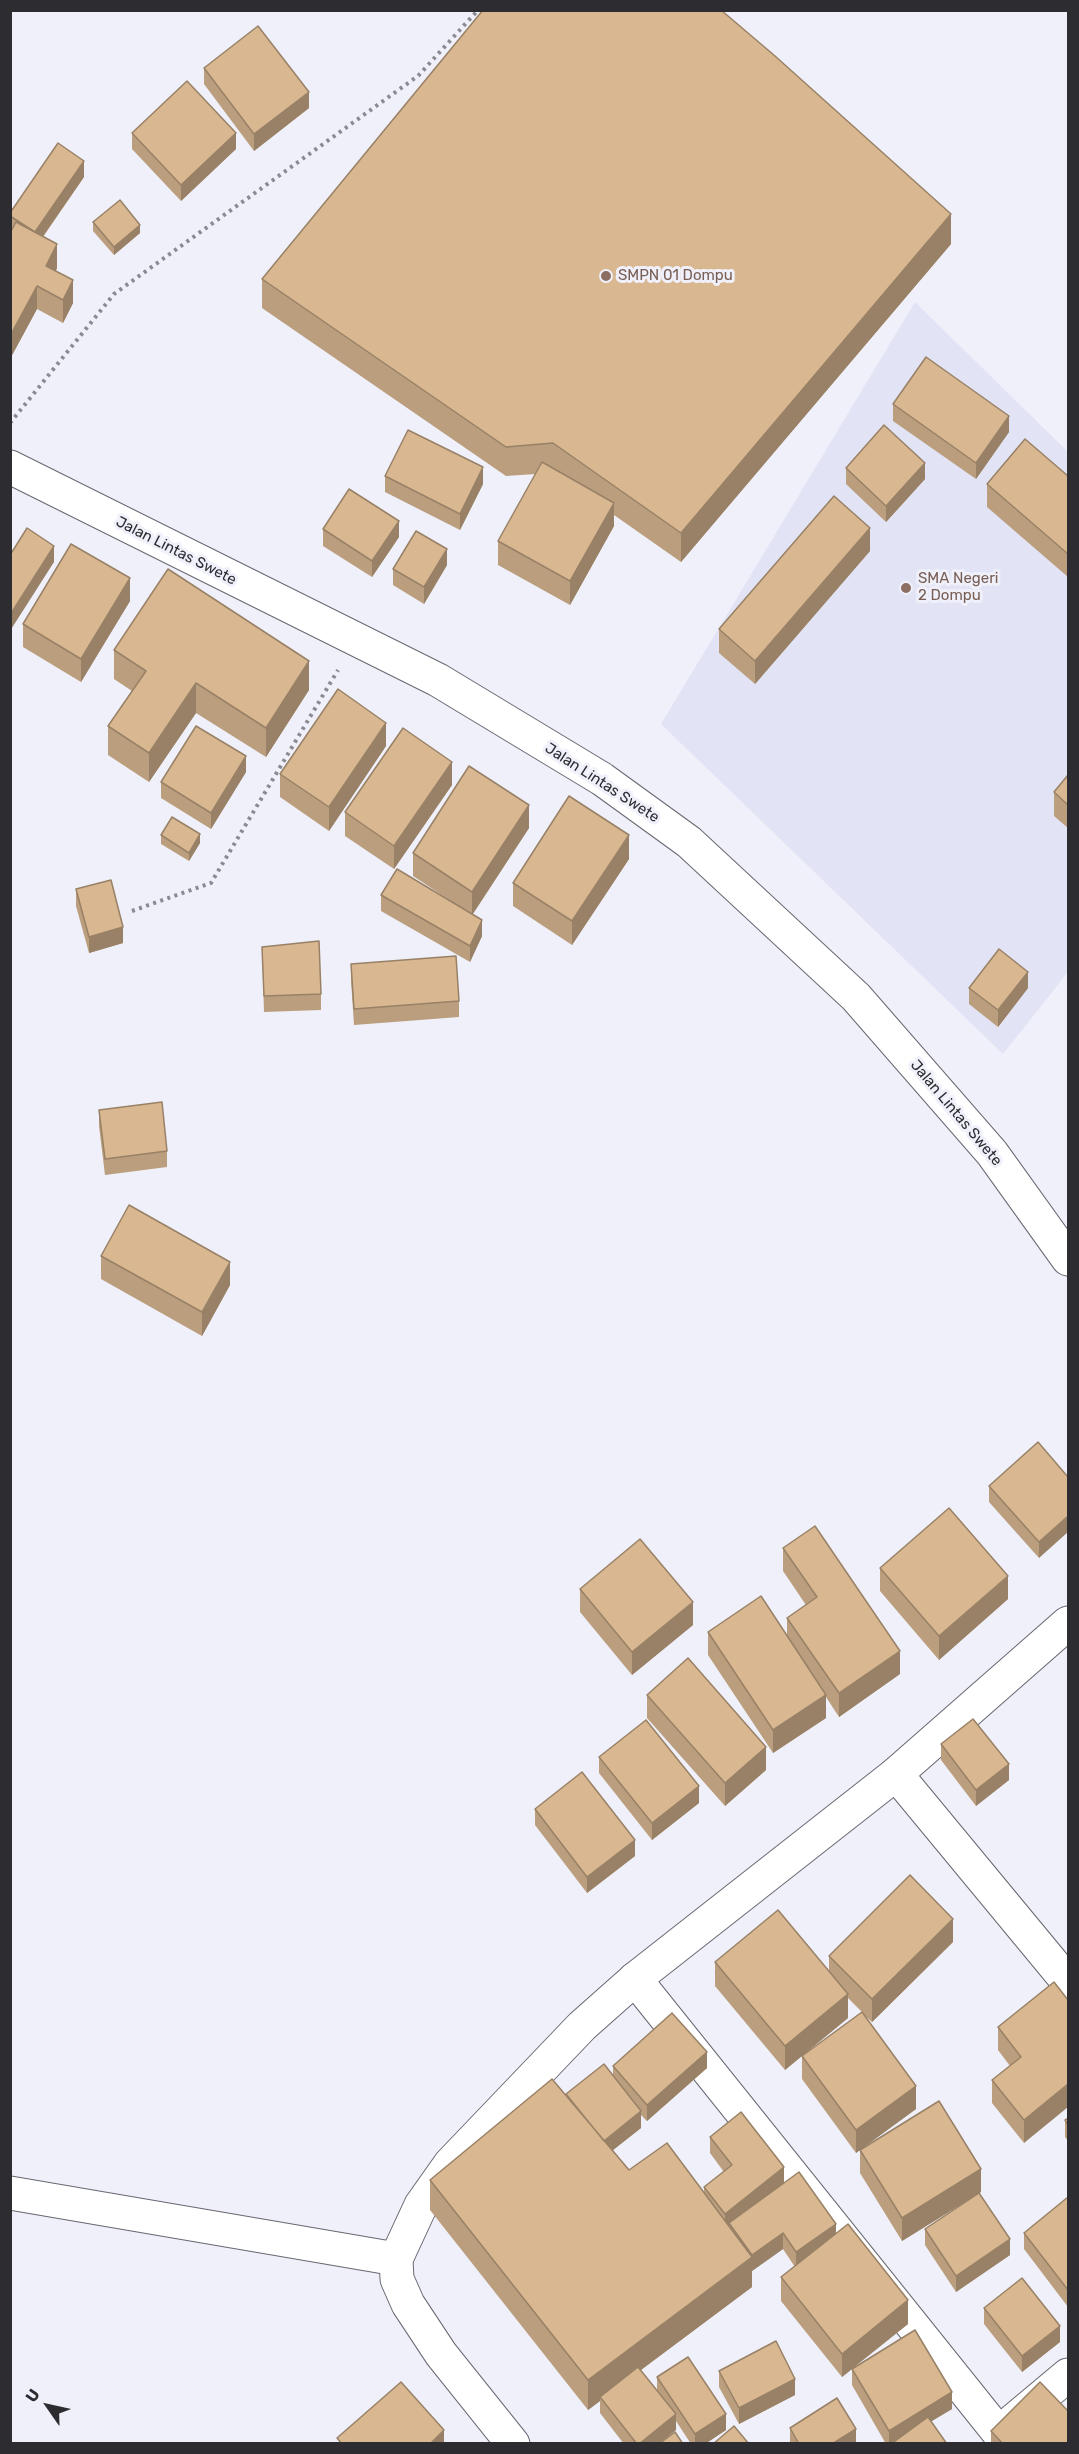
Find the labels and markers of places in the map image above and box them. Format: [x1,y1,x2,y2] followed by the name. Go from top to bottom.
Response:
[618,267,733,285] place label: SMPN 01 Dompu
[599,269,613,283] marker: SMPN 01 Dompu
[918,570,998,605] place label: SMA Negeri 2 Dompu
[899,581,913,595] marker: SMA Negeri 2 Dompu

